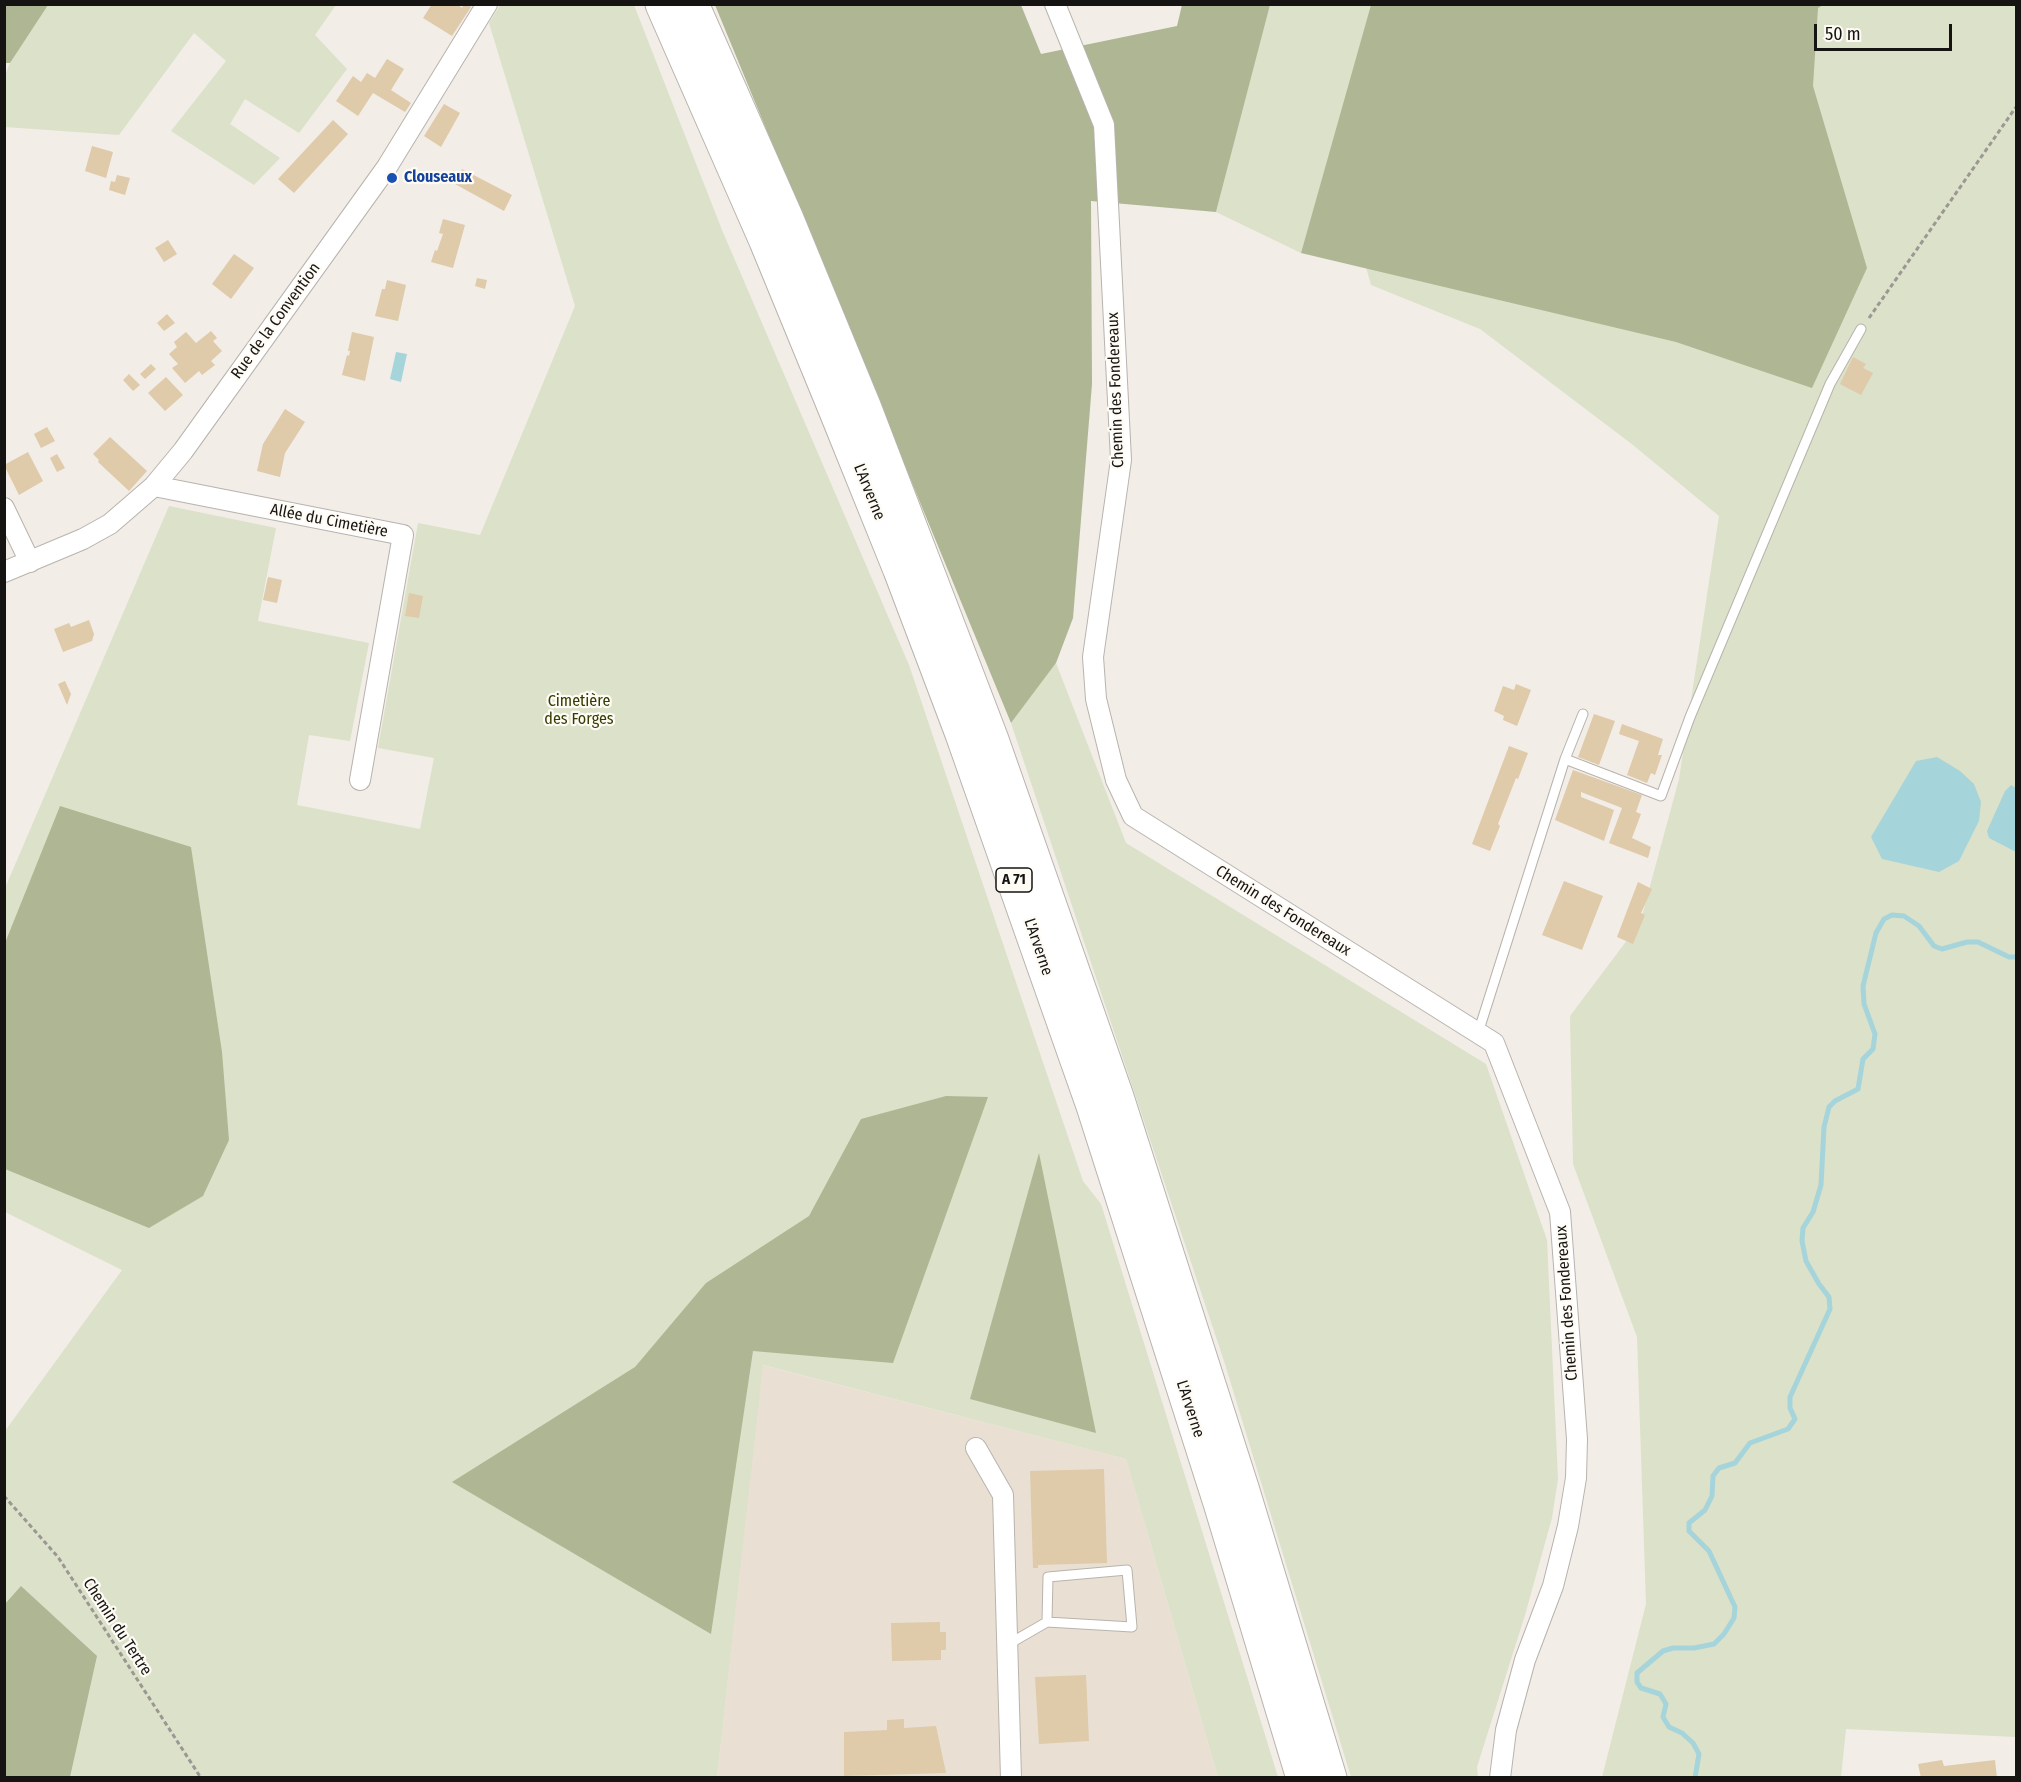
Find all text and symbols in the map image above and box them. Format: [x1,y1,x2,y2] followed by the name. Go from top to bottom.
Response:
[1817,12,1955,50] scale bar
[1825,23,1861,45] text: 50 m
[404,168,472,188] place label: Clouseaux
[385,171,399,185] marker: Clouseaux
[227,259,325,383] street label: Rue de la Convention
[1104,312,1128,468] street label: Chemin des Fondereaux
[849,461,889,523] street label: L'Arverne
[268,500,390,542] street label: Allée du Cimetière
[544,692,614,730] park label: Cimetière des Forges
[1212,862,1354,960] street label: Chemin des Fondereaux
[996,868,1032,892] road number: A 71
[1019,916,1057,978] street label: L'Arverne
[1552,1225,1582,1381] street label: Chemin des Fondereaux
[1172,1378,1208,1440] street label: L'Arverne
[78,1575,156,1679] street label: Chemin du Tertre

